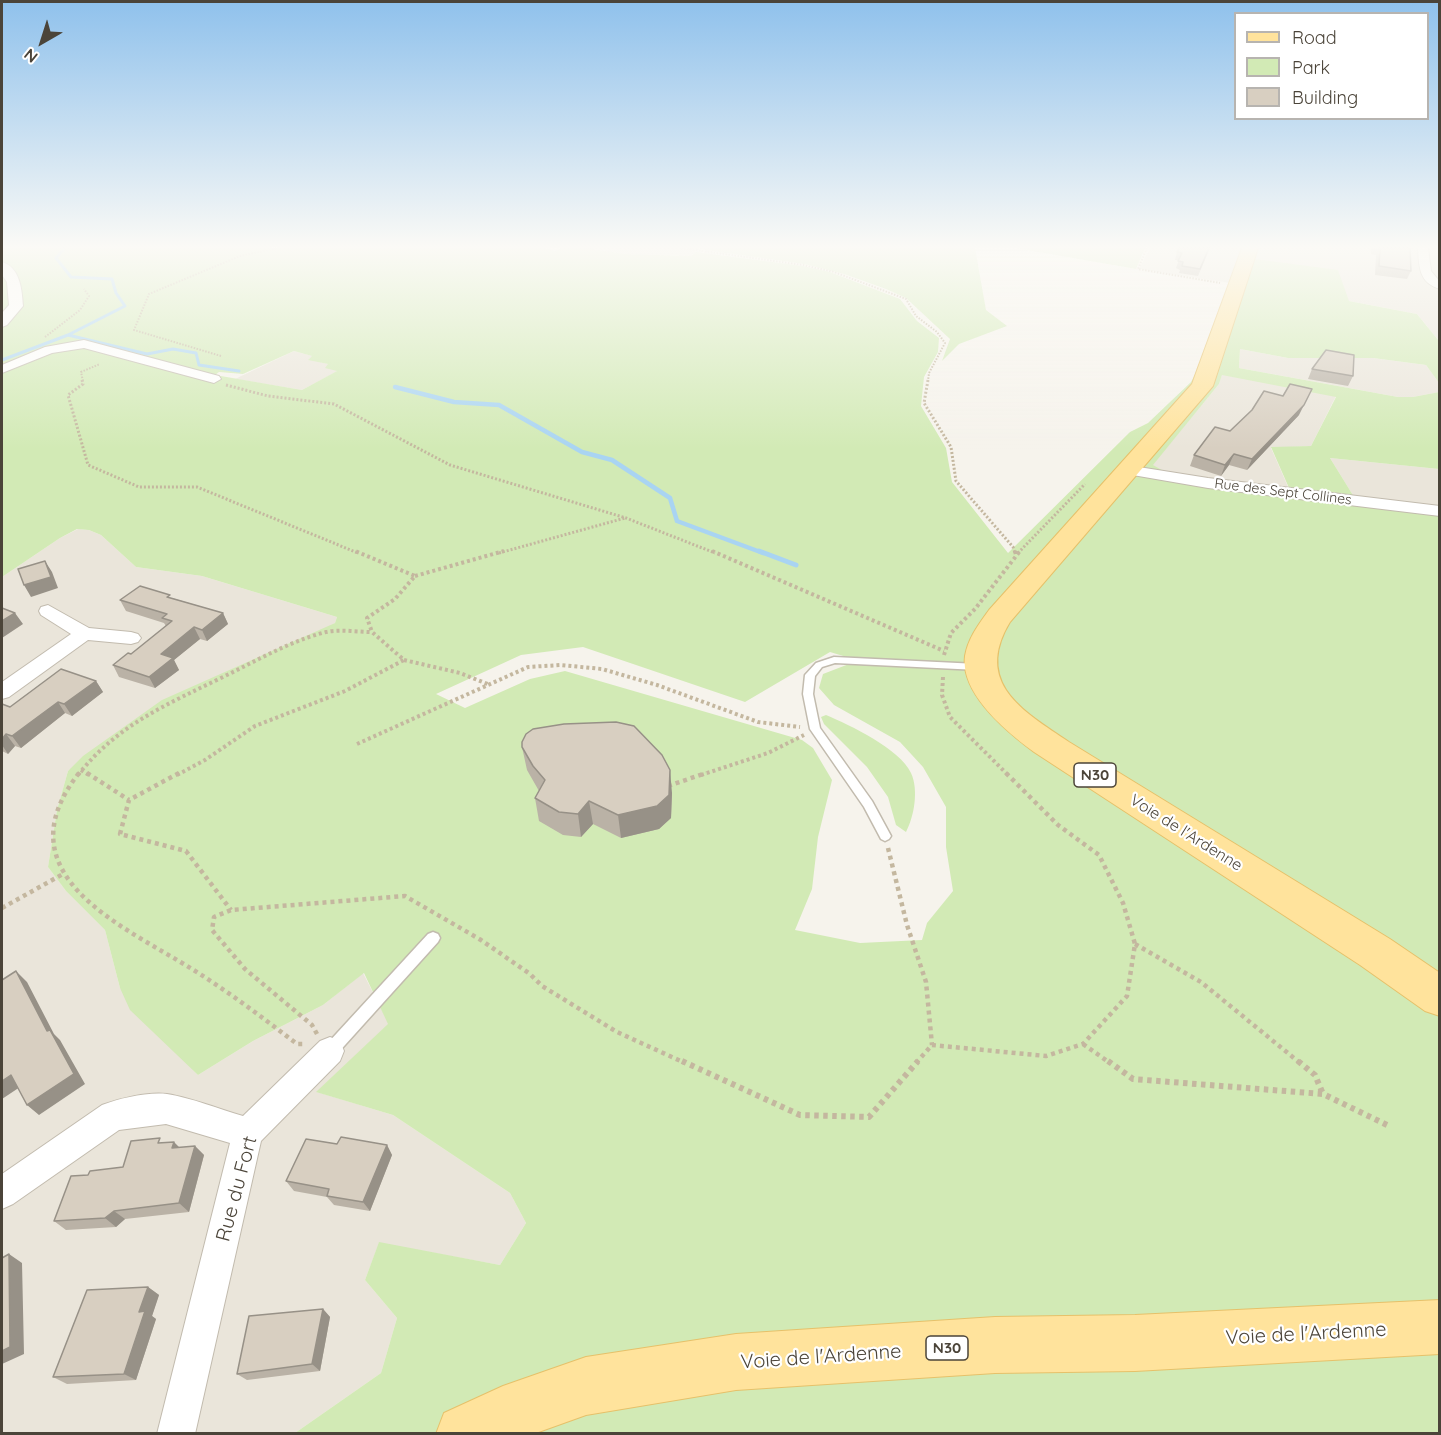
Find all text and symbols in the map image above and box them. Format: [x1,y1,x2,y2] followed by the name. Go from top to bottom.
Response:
[12,12,72,72] north arrow
[1234,12,1429,120] legend
[1292,26,1337,49] text: Road
[20,45,42,67] text: N
[1292,56,1330,79] text: Park
[1292,86,1358,109] text: Building
[1213,475,1353,509] street label: Rue des Sept Collines
[1074,763,1116,787] road number: N30
[1126,791,1246,875] street label: Voie de l'Ardenne
[211,1134,263,1244] street label: Rue du Fort
[1225,1318,1387,1350] street label: Voie de l'Ardenne
[926,1336,968,1360] road number: N30
[740,1339,902,1375] street label: Voie de l'Ardenne

